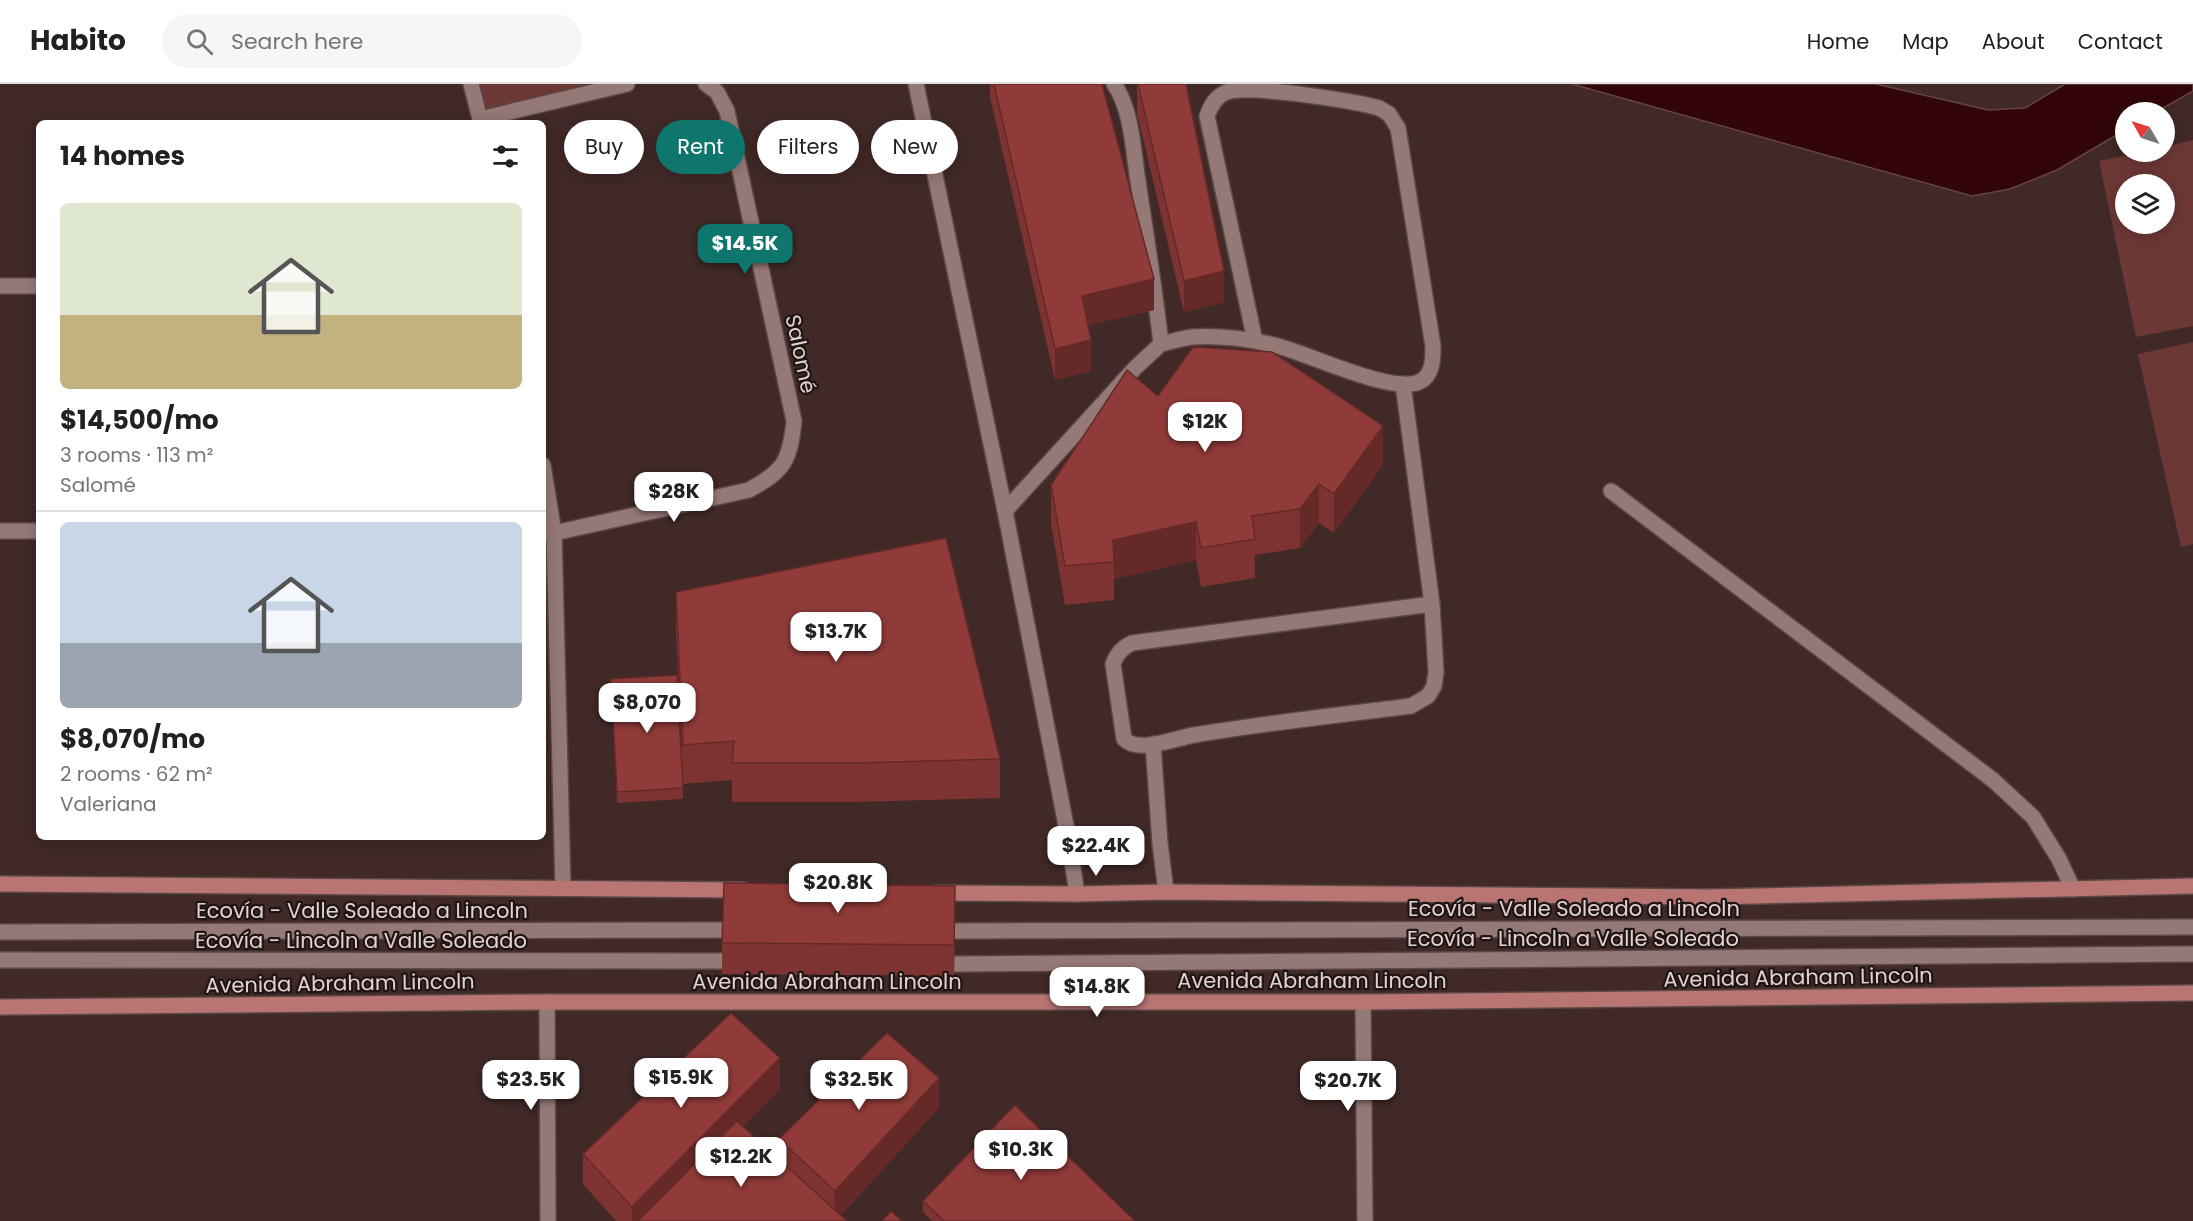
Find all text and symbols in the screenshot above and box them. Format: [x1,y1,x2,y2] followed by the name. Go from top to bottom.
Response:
[162,14,582,68] search box
[30,21,126,60] text: Habito
[183,25,216,58] icon: search
[231,26,363,57] text: Search here
[1807,27,1869,56] text: Home
[1902,27,1949,56] text: Map
[1982,27,2045,56] text: About
[2078,27,2163,56] text: Contact
[2115,102,2175,162] north arrow
[2115,102,2175,234] map controls
[564,120,644,174] chip: Buy
[656,120,745,174] chip: Rent
[757,120,859,174] chip: Filters
[871,120,958,174] chip: New
[60,138,185,174] text: 14 homes
[489,140,522,173] icon: filters
[2115,174,2175,234] button: layers
[696,224,794,275] pin: $14.5K
[712,229,778,257] text: $14.5K
[237,242,345,350] icon: home
[779,312,823,396] street label: Salomé
[60,402,219,438] text: $14,500/mo
[1169,402,1241,453] pin: $12K
[1182,407,1228,435] text: $12K
[60,441,213,469] text: 3 rooms · 113 m²
[60,471,136,499] text: Salomé
[638,472,710,523] pin: $28K
[648,477,700,505] text: $28K
[237,561,345,669] icon: home
[787,612,885,663] pin: $13.7K
[804,617,868,645] text: $13.7K
[598,683,696,734] pin: $8,070
[613,688,681,716] text: $8,070
[60,721,205,757] text: $8,070/mo
[60,760,213,788] text: 2 rooms · 62 m²
[60,790,157,818] text: Valeriana
[1047,826,1145,877] pin: $22.4K
[1061,831,1131,859] text: $22.4K
[789,863,887,914] pin: $20.8K
[803,868,873,896] text: $20.8K
[1408,894,1740,923] street label: Ecovía - Valle Soleado a Lincoln
[196,896,528,925] street label: Ecovía - Valle Soleado a Lincoln
[1407,924,1739,953] street label: Ecovía - Lincoln a Valle Soleado
[195,926,527,955] street label: Ecovía - Lincoln a Valle Soleado
[1663,960,1933,994] street label: Avenida Abraham Lincoln
[205,966,475,1000] street label: Avenida Abraham Lincoln
[1177,966,1447,995] street label: Avenida Abraham Lincoln
[692,967,962,996] street label: Avenida Abraham Lincoln
[1048,967,1146,1018] pin: $14.8K
[1064,972,1130,1000] text: $14.8K
[632,1058,730,1109] pin: $15.9K
[482,1060,580,1111] pin: $23.5K
[810,1060,908,1111] pin: $32.5K
[1299,1061,1397,1112] pin: $20.7K
[648,1063,714,1091] text: $15.9K
[496,1065,566,1093] text: $23.5K
[824,1065,894,1093] text: $32.5K
[1314,1066,1382,1094] text: $20.7K
[972,1130,1070,1181] pin: $10.3K
[988,1135,1054,1163] text: $10.3K
[692,1137,790,1188] pin: $12.2K
[709,1142,773,1170] text: $12.2K

